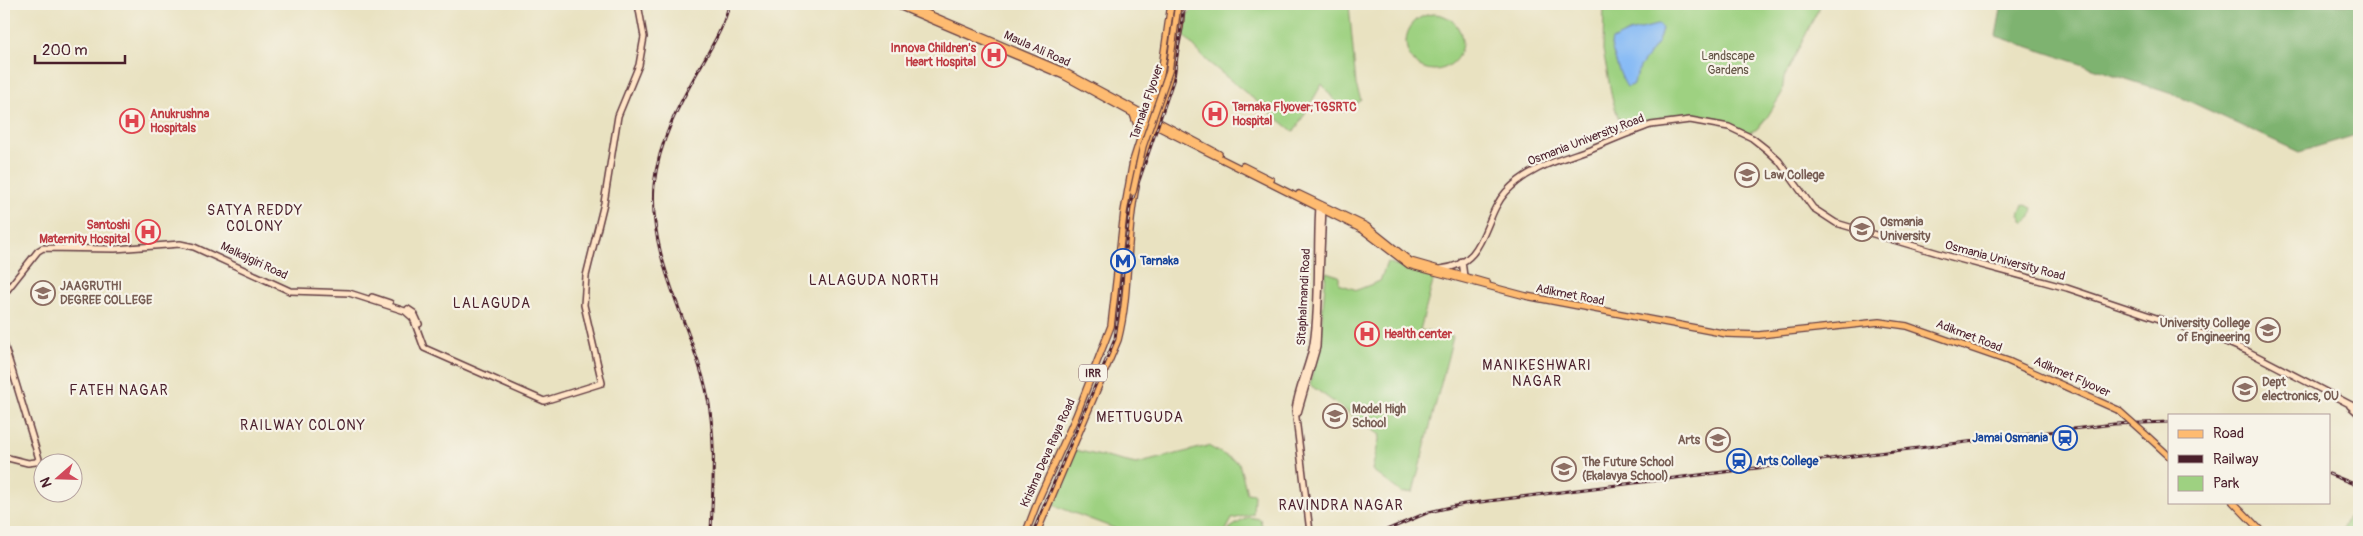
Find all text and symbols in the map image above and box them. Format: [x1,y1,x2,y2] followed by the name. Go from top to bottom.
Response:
[1001,28,1073,70] street label: Maula Ali Road
[35,32,125,64] scale bar
[42,41,87,60] text: 200 m
[890,41,977,70] place label: Innova Children's Heart Hospital
[981,42,1007,68] hospital icon: Innova Children's Heart Hospital
[1701,49,1755,78] park label: Landscape Gardens
[1127,62,1167,142] street label: Tarnaka Flyover
[1231,100,1357,129] place label: Tarnaka Flyover;TGSRTC Hospital
[1202,101,1228,127] hospital icon: Tarnaka Flyover;TGSRTC Hospital
[150,107,210,136] place label: Anukrushna Hospitals
[119,108,145,134] hospital icon: Anukrushna Hospitals
[1526,111,1647,169] street label: Osmania University Road
[1734,162,1760,188] school or university icon: Law College
[1764,168,1826,183] place label: Law College
[207,202,303,235] district label: SATYA REDDY COLONY
[1880,215,1931,244] place label: Osmania University
[1849,216,1875,242] school or university icon: Osmania University
[39,218,130,247] place label: Santoshi Maternity Hospital
[135,219,161,245] hospital icon: Santoshi Maternity Hospital
[1943,238,2067,284] street label: Osmania University Road
[218,239,290,283] street label: Malkajgiri Road
[1110,248,1136,274] metro station icon: Tarnaka
[1294,248,1314,346] street label: Sitaphalmandi Road
[1139,254,1179,269] place label: Tarnaka
[809,272,939,289] district label: LALAGUDA NORTH
[60,279,153,308] place label: JAAGRUTHI DEGREE COLLEGE
[30,280,56,306] school or university icon: JAAGRUTHI DEGREE COLLEGE
[1534,281,1606,309] street label: Adikmet Road
[453,295,531,312] district label: LALAGUDA
[2160,316,2251,345] place label: University College of Engineering
[1934,317,2004,356] street label: Adikmet Road
[2255,317,2281,343] school or university icon: University College of Engineering
[1354,321,1380,347] hospital icon: Health center
[1384,327,1453,342] place label: Health center
[2031,353,2113,401] street label: Adikmet Flyover
[1482,357,1592,390] district label: MANIKESHWARI NAGAR
[1079,364,1107,382] road number: IRR
[2261,375,2339,404] place label: Dept electronics, OU
[2232,376,2258,402] school or university icon: Dept electronics, OU
[69,382,169,399] district label: FATEH NAGAR
[1017,396,1079,510] street label: Krishna Deva Raya Road
[1352,402,1406,431] place label: Model High School
[1322,403,1348,429] school or university icon: Model High School
[1096,409,1184,426] district label: METTUGUDA
[2168,414,2330,504] legend
[240,417,366,434] district label: RAILWAY COLONY
[2213,424,2244,443] text: Road
[2052,425,2078,451] station icon: Jamai Osmania
[1705,427,1731,453] school or university icon: Arts
[1972,431,2048,446] place label: Jamai Osmania
[1678,433,1701,448] place label: Arts
[1726,448,1752,474] station icon: Arts College
[2213,450,2259,469] text: Railway
[32,454,82,504] north arrow
[1756,454,1819,469] place label: Arts College
[1581,455,1674,484] place label: The Future School (Ekalavya School)
[1551,456,1577,482] school or university icon: The Future School (Ekalavya School)
[2213,474,2240,493] text: Park
[37,475,56,490] text: N
[1278,497,1404,514] district label: RAVINDRA NAGAR

